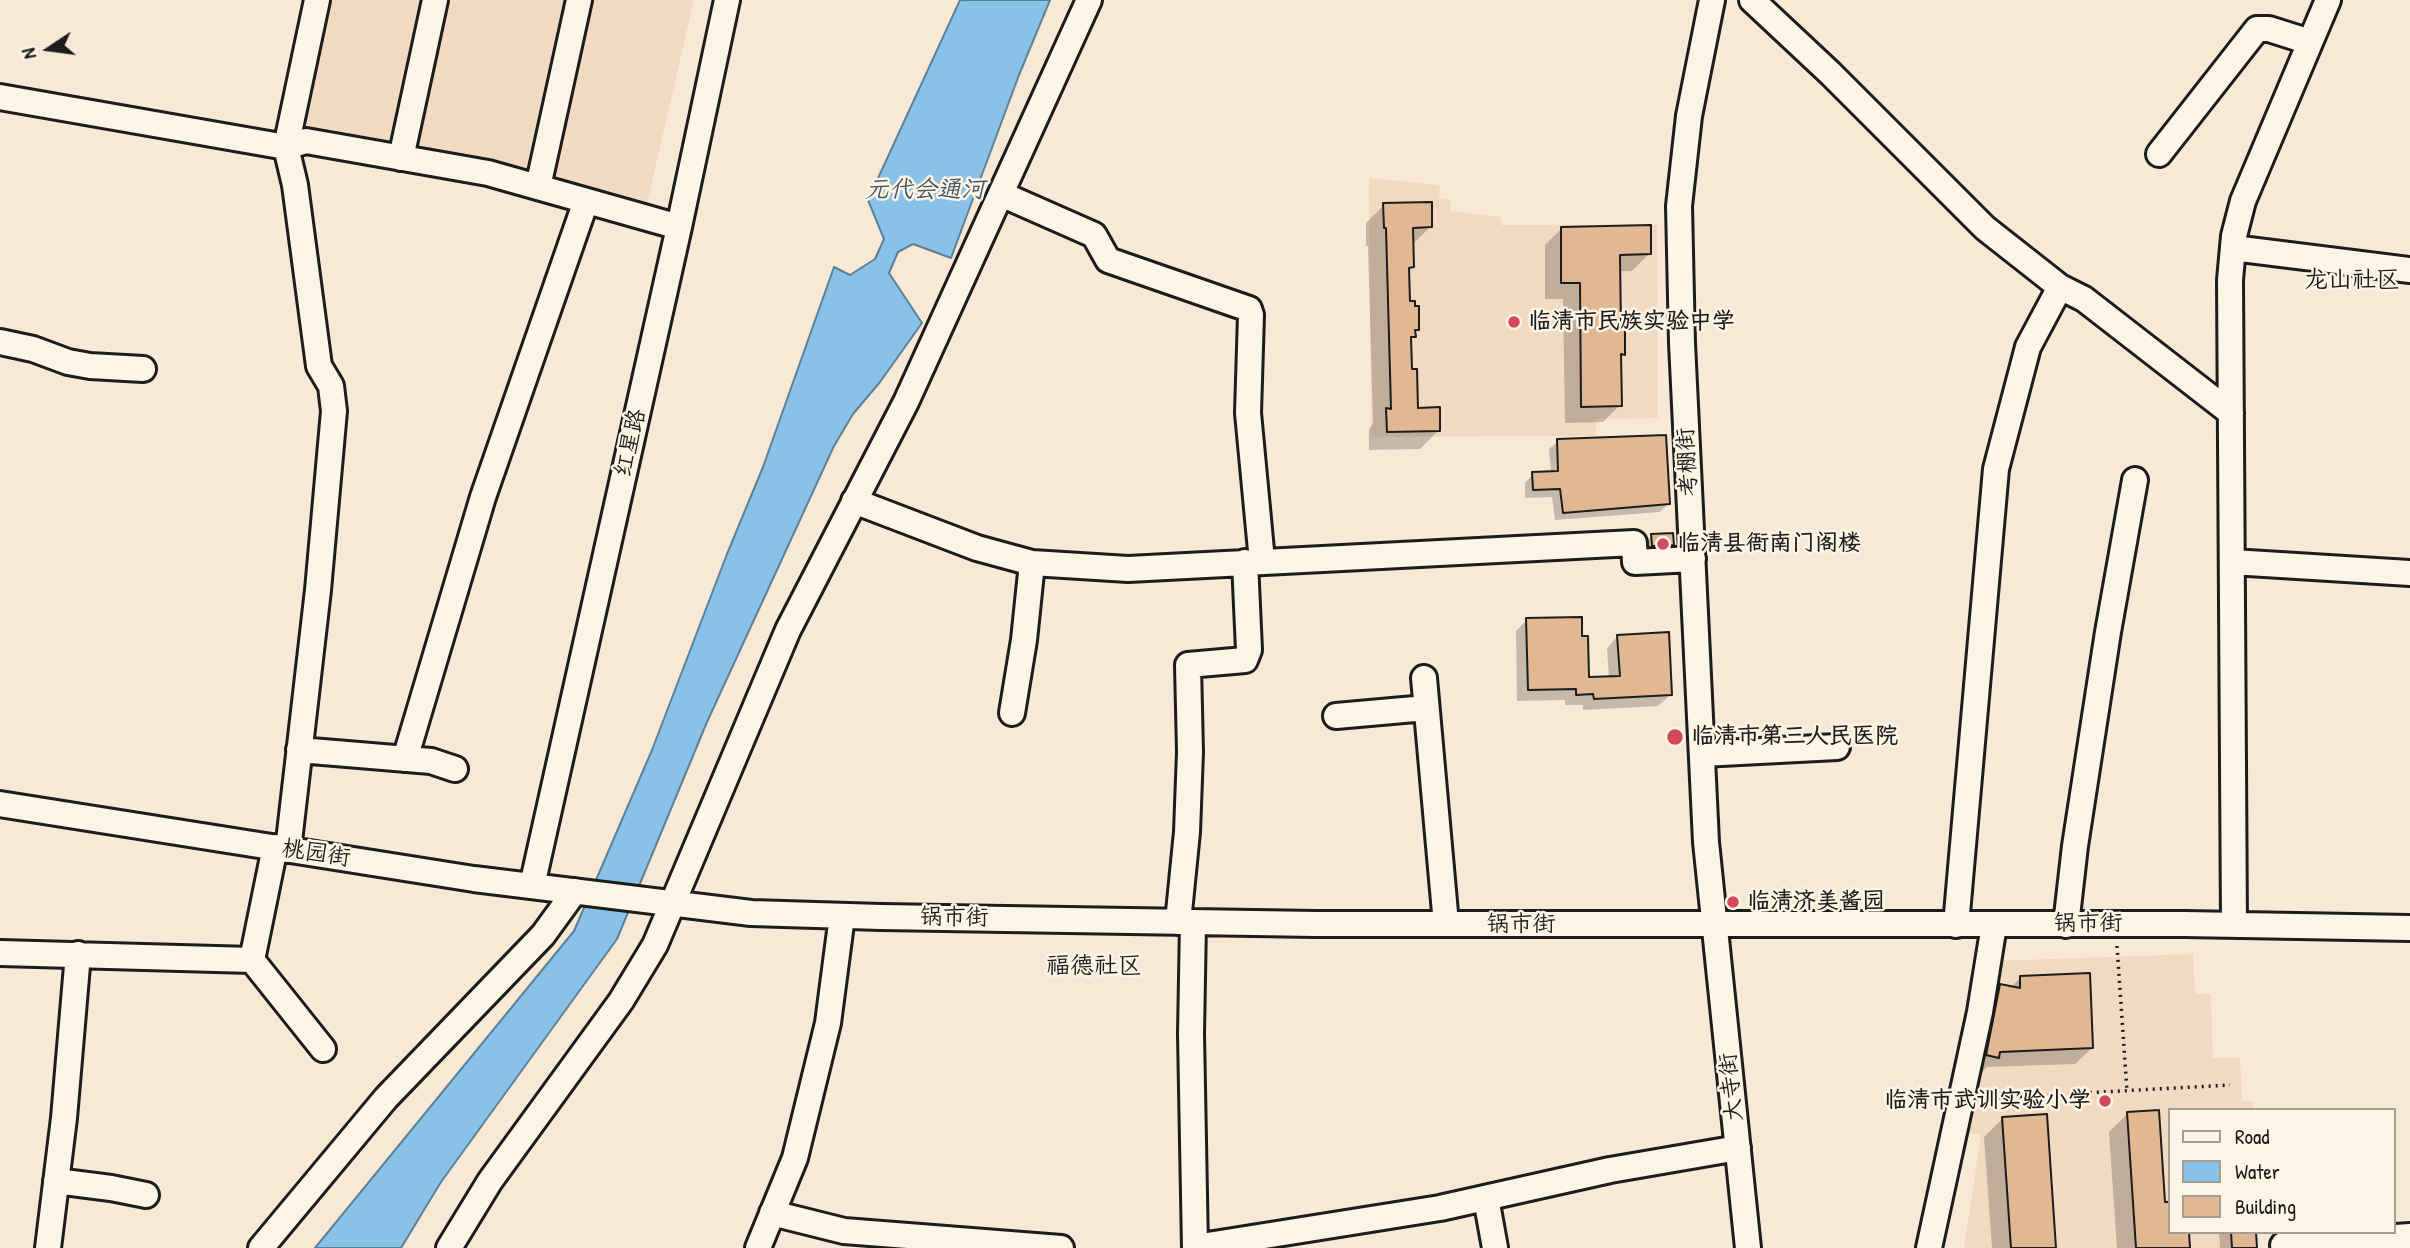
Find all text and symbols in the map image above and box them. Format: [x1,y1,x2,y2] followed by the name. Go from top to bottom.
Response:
[14,14,84,84] north arrow
[15,46,42,62] text: N
[865,177,985,205] water label: 元代会通河
[2304,267,2400,295] district label: 龙山社区
[1528,308,1735,336] place label: 临清市民族实验中学
[1506,314,1522,330] marker: 临清市民族实验中学
[610,406,652,480] street label: 红星路
[1672,427,1704,497] street label: 考棚街
[1677,530,1861,558] place label: 临清县衙南门阁楼
[1655,536,1671,552] marker: 临清县衙南门阁楼
[1691,723,1898,751] place label: 临清市第三人民医院
[1665,727,1685,747] marker: 临清市第三人民医院
[280,835,352,873] street label: 桃园街
[1747,888,1885,916] place label: 临清济美酱园
[1725,894,1741,910] marker: 临清济美酱园
[919,904,989,932] street label: 锅市街
[2054,910,2122,938] street label: 锅市街
[1487,911,1555,939] street label: 锅市街
[1046,953,1142,981] district label: 福德社区
[1715,1051,1749,1123] street label: 大寺街
[1884,1087,2091,1115] place label: 临清市武训实验小学
[2097,1093,2113,1109] marker: 临清市武训实验小学
[2168,1108,2396,1234] legend
[2235,1122,2269,1151] text: Road
[2235,1157,2280,1186] text: Water
[2235,1192,2296,1221] text: Building

